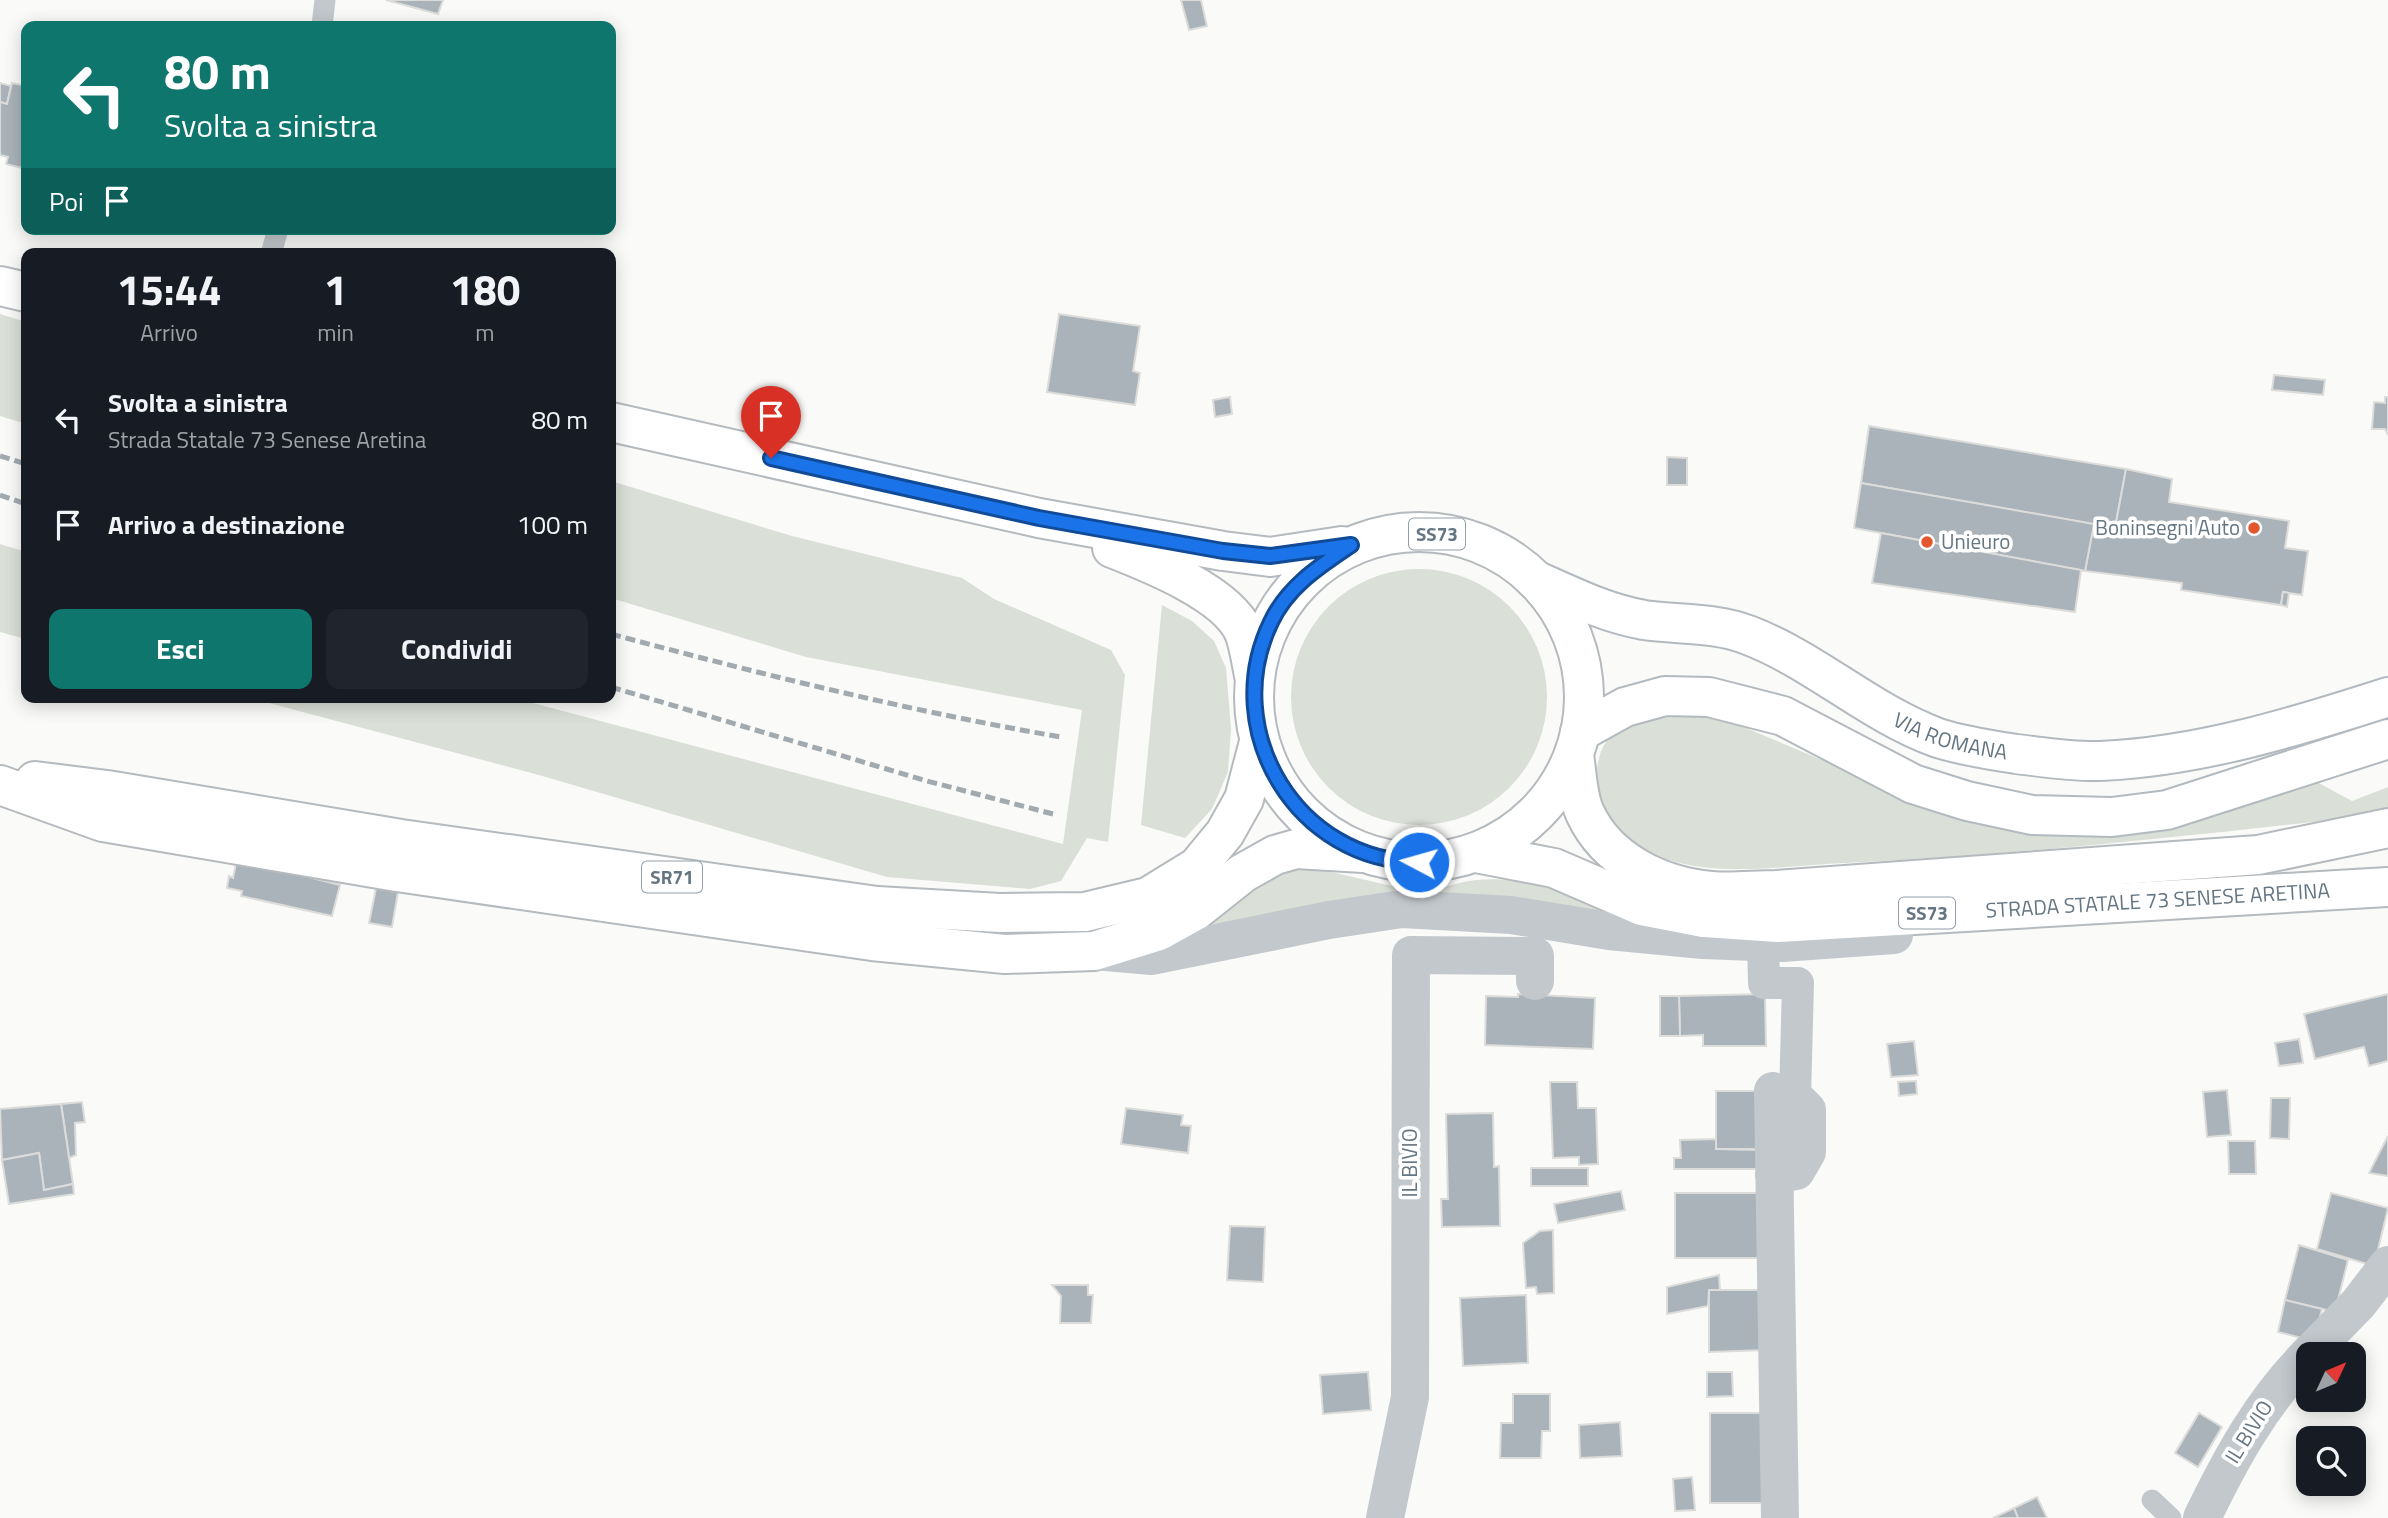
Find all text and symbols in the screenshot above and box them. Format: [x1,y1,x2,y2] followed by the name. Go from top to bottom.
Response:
[164,33,271,108] text: 80 m
[49,49,140,140] icon: left
[164,101,377,149] text: Svolta a sinistra
[49,182,84,221] text: Poi
[98,182,136,220] icon: arrive
[117,257,222,321] text: 15:44
[324,257,347,321] text: 1
[450,257,520,321] text: 180
[140,315,198,350] text: Arrivo
[317,315,354,350] text: min
[475,315,495,350] text: m
[108,383,288,422] text: Svolta a sinistra
[741,386,801,458] pin
[752,397,790,435] icon: arrive
[531,400,588,439] text: 80 m
[49,401,87,439] icon: left
[108,422,426,457] text: Strada Statale 73 Senese Aretina
[108,505,345,544] text: Arrivo a destinazione
[517,505,588,544] text: 100 m
[49,506,87,544] icon: arrive
[2095,511,2240,543] place label: Boninsegni Auto
[1409,519,1465,550] road number: SS73
[2246,520,2262,536] marker: Boninsegni Auto
[1941,525,2010,557] place label: Unieuro
[1919,534,1935,550] marker: Unieuro
[49,609,312,689] button: Esci
[326,609,588,689] button: Condividi
[1888,703,2010,768] street label: VIA ROMANA
[1382,825,1456,899] position arrow
[642,862,702,892] road number: SR71
[1985,873,2331,926] street label: STRADA STATALE 73 SENESE ARETINA
[1899,897,1955,928] road number: SS73
[1393,1128,1425,1198] street label: IL BIVIO
[2296,1342,2366,1412] north arrow
[2296,1342,2366,1496] map controls
[2216,1394,2280,1469] street label: IL BIVIO
[2296,1426,2366,1496] button: search

